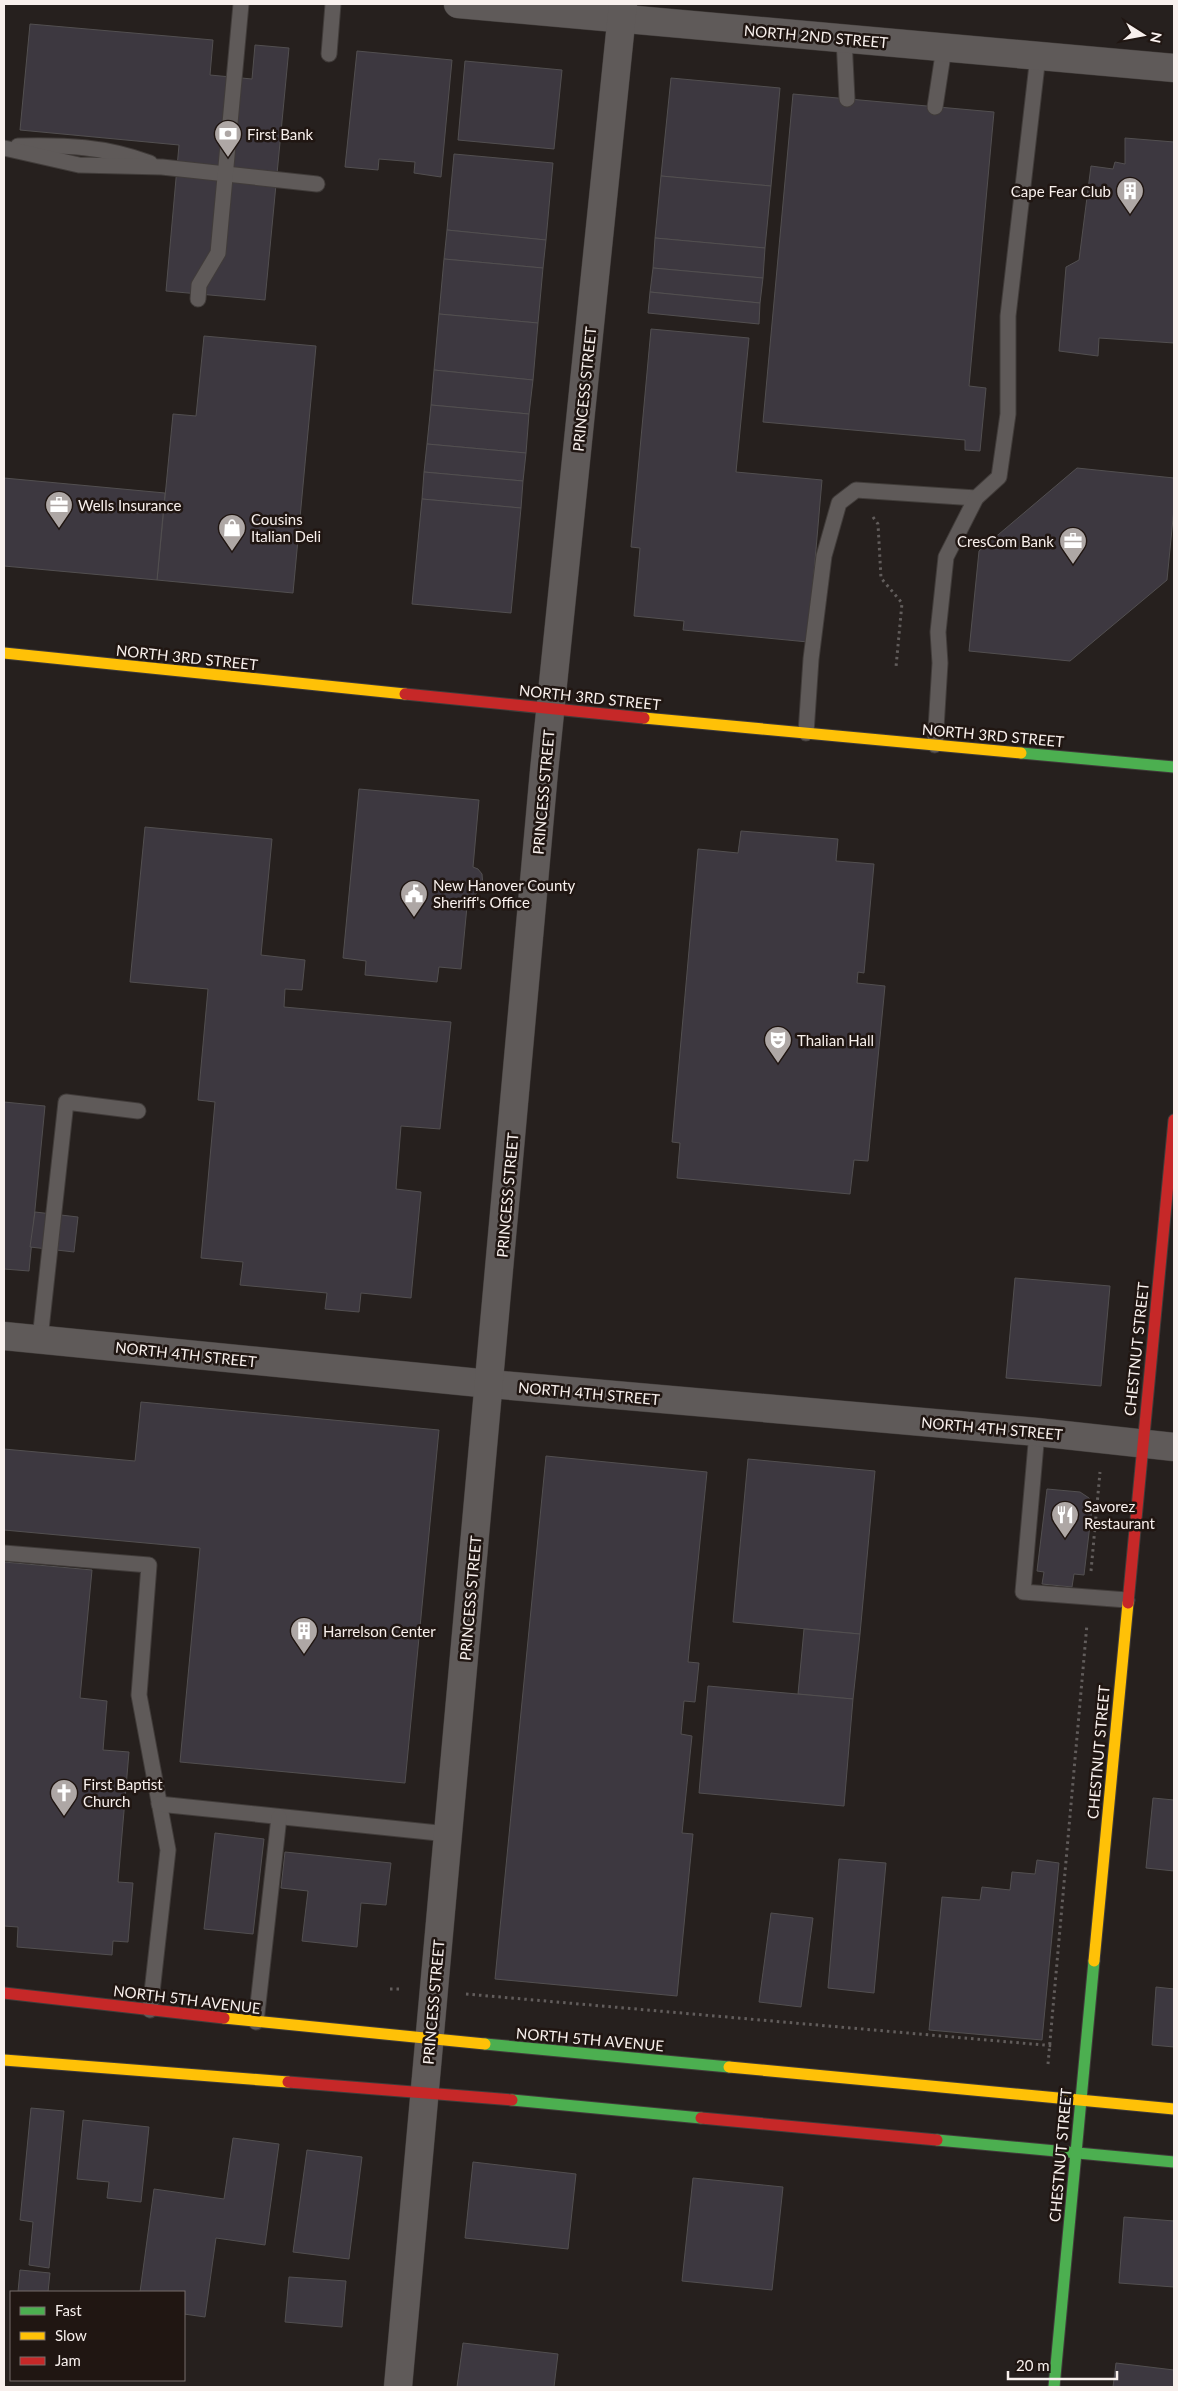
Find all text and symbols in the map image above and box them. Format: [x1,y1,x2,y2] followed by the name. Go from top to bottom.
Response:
[1118,10,1168,60] north arrow
[743,21,889,51] street label: NORTH 2ND STREET
[1147,31,1166,44] text: N
[213,119,243,158] bank icon: First Bank
[247,125,314,143] place label: First Bank
[1115,176,1145,215] building icon: Cape Fear Club
[1011,182,1111,200] place label: Cape Fear Club
[568,326,600,452] street label: PRINCESS STREET
[44,490,74,529] office icon: Wells Insurance
[78,496,182,514] place label: Wells Insurance
[251,510,321,545] place label: Cousins Italian Deli
[217,513,247,552] shop icon: Cousins Italian Deli
[1058,526,1088,565] office icon: CresCom Bank
[957,532,1054,550] place label: CresCom Bank
[115,641,259,673] street label: NORTH 3RD STREET
[518,681,662,713] street label: NORTH 3RD STREET
[921,720,1065,750] street label: NORTH 3RD STREET
[529,729,557,855] street label: PRINCESS STREET
[433,876,576,911] place label: New Hanover County Sheriff's Office
[399,879,429,918] public building icon: New Hanover County Sheriff's Office
[763,1025,793,1064] theatre icon: Thalian Hall
[797,1031,874,1049] place label: Thalian Hall
[493,1132,521,1258] street label: PRINCESS STREET
[1120,1281,1152,1417] street label: CHESTNUT STREET
[114,1338,258,1370] street label: NORTH 4TH STREET
[517,1378,661,1408] street label: NORTH 4TH STREET
[920,1413,1064,1443] street label: NORTH 4TH STREET
[1084,1497,1156,1532] place label: Savorez Restaurant
[1050,1500,1080,1539] restaurant icon: Savorez Restaurant
[456,1535,484,1661] street label: PRINCESS STREET
[289,1616,319,1655] building icon: Harrelson Center
[323,1622,436,1640] place label: Harrelson Center
[1083,1684,1113,1820] street label: CHESTNUT STREET
[83,1775,163,1810] place label: First Baptist Church
[49,1778,79,1817] church icon: First Baptist Church
[419,1939,447,2065] street label: PRINCESS STREET
[112,1981,262,2017] street label: NORTH 5TH AVENUE
[515,2024,665,2054] street label: NORTH 5TH AVENUE
[1045,2087,1075,2223] street label: CHESTNUT STREET
[10,2291,185,2381] legend
[55,2301,82,2319] text: Fast
[55,2326,87,2344] text: Slow
[1008,2348,1117,2380] scale bar
[55,2351,81,2369] text: Jam
[1016,2356,1050,2374] text: 20 m

